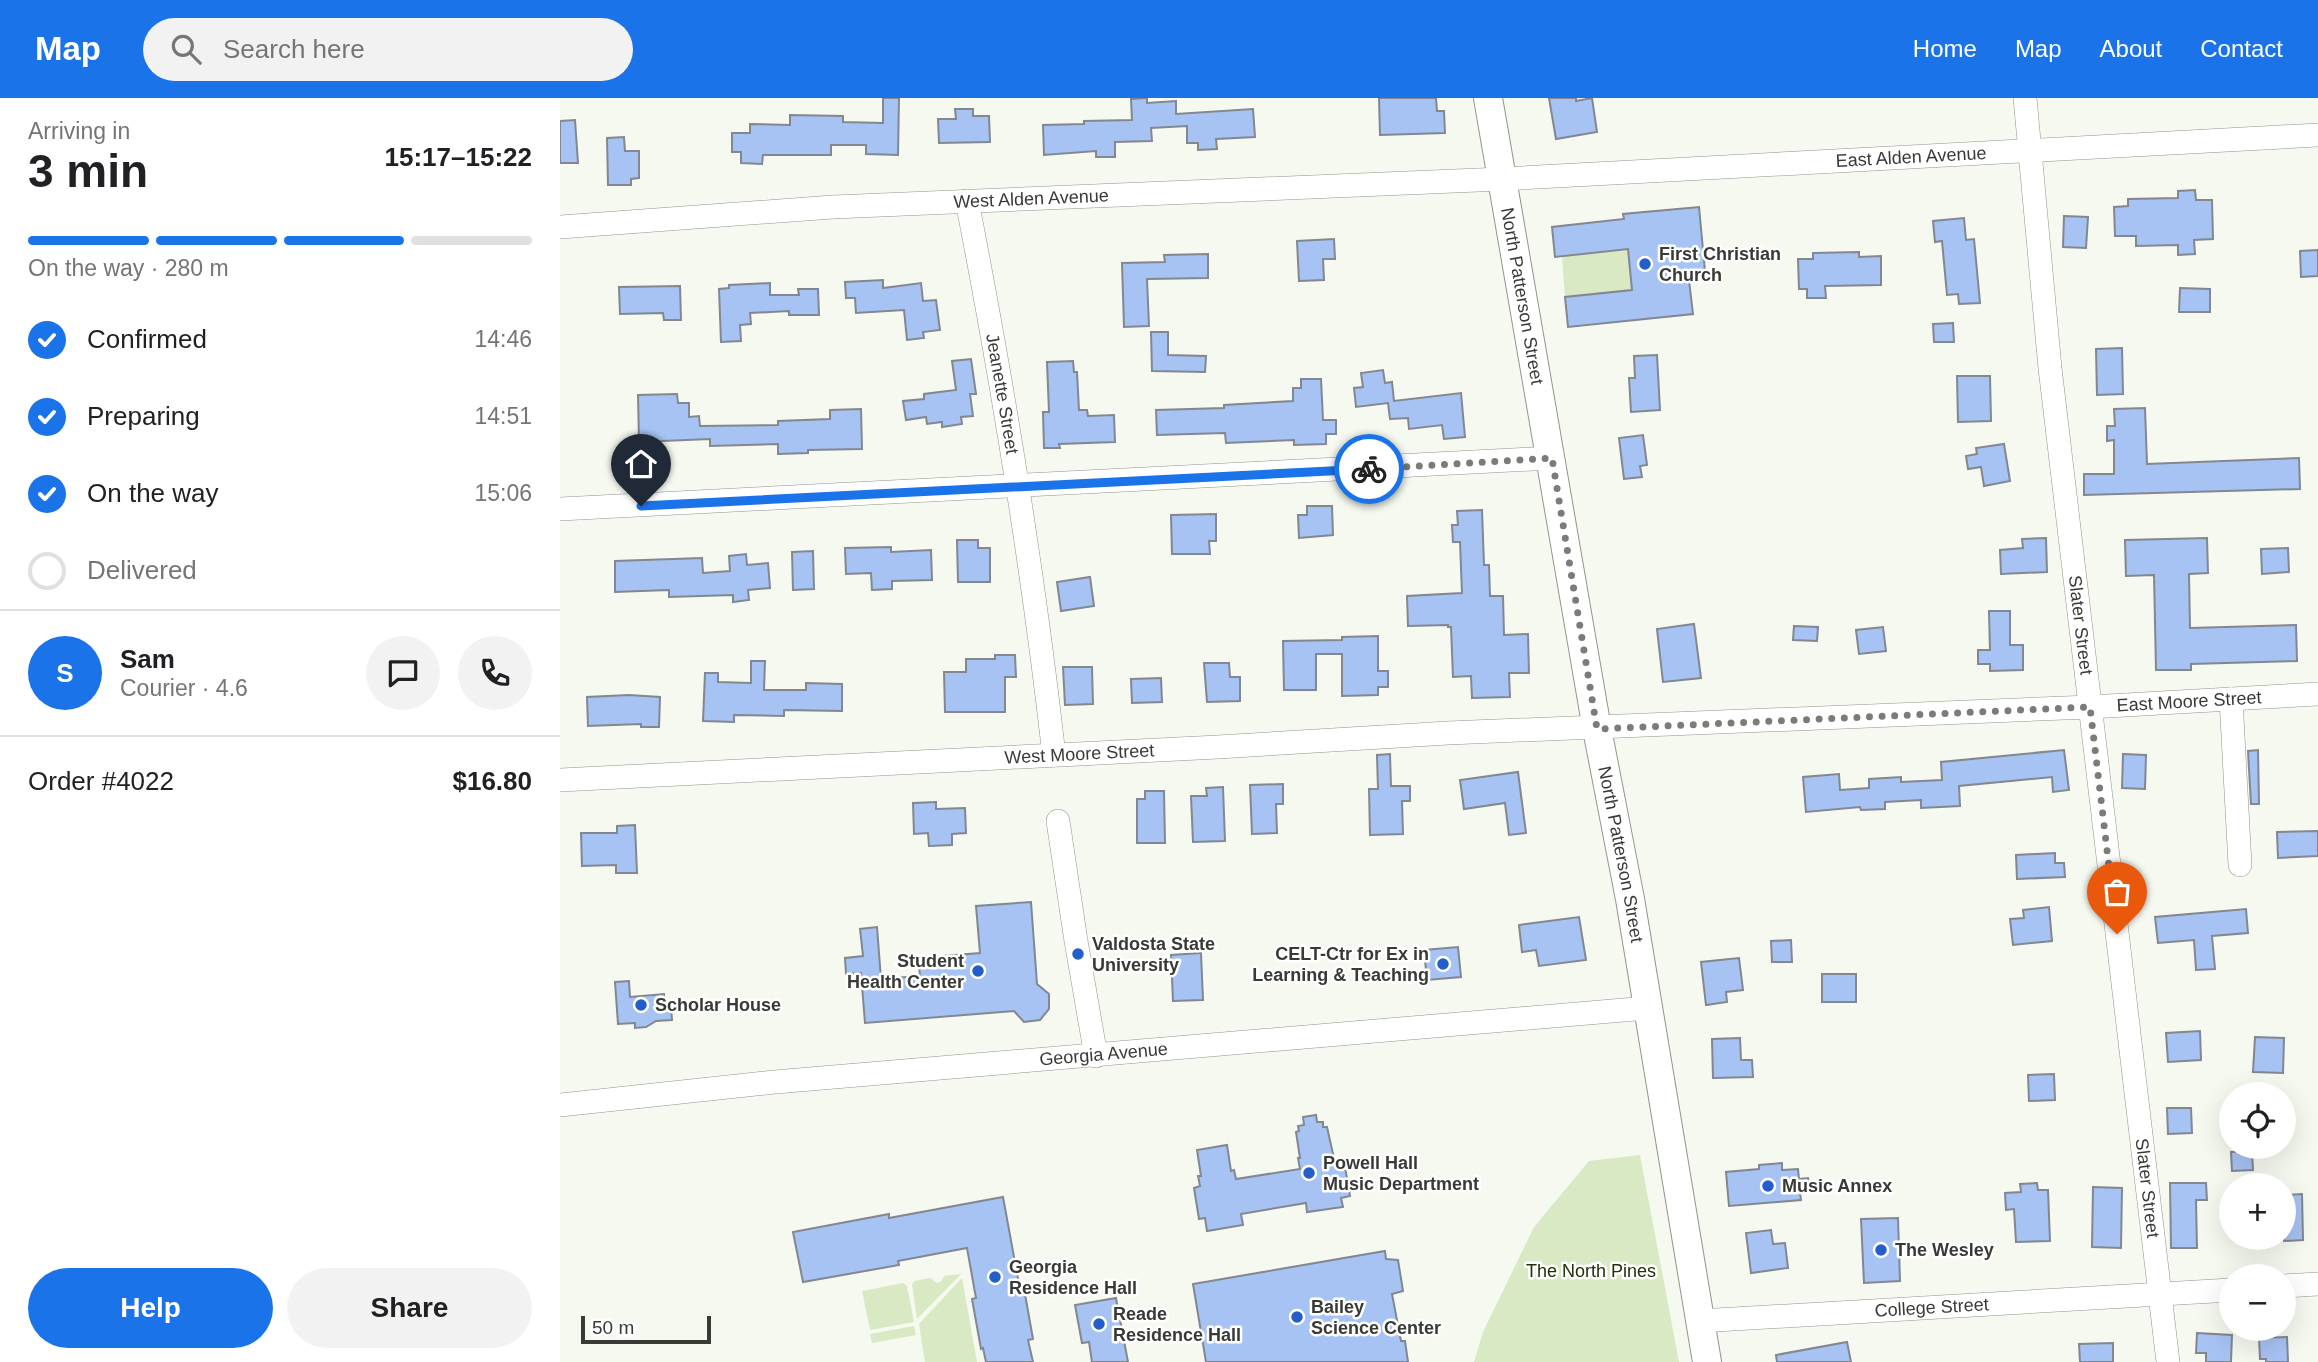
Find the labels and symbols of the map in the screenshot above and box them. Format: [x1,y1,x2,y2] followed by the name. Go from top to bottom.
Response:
[1835,143,1987,171] street label: East Alden Avenue
[953,185,1109,212] street label: West Alden Avenue
[1497,206,1547,386] street label: North Patterson Street
[1659,244,1781,285] place label: First Christian Church
[1637,256,1653,272] marker: First Christian Church
[982,332,1022,456] street label: Jeanette Street
[611,434,671,506] pin
[1334,434,1404,504] courier
[2065,574,2096,676] street label: Slater Street
[2116,687,2262,715] street label: East Moore Street
[1004,740,1155,768] street label: West Moore Street
[1594,764,1647,944] street label: North Patterson Street
[2087,862,2147,934] pin
[1092,934,1215,975] place label: Valdosta State University
[1252,944,1429,985] place label: CELT-Ctr for Ex in Learning & Teaching
[1070,946,1086,962] marker: Valdosta State University
[847,951,964,992] place label: Student Health Center
[1435,956,1451,972] marker: CELT-Ctr for Ex in Learning & Teaching
[970,963,986,979] marker: Student Health Center
[655,995,781,1015] place label: Scholar House
[633,997,649,1013] marker: Scholar House
[1039,1039,1169,1070] street label: Georgia Avenue
[2132,1137,2163,1239] street label: Slater Street
[1323,1153,1479,1194] place label: Powell Hall Music Department
[1301,1165,1317,1181] marker: Powell Hall Music Department
[1782,1176,1892,1196] place label: Music Annex
[1760,1178,1776,1194] marker: Music Annex
[1895,1240,1994,1260] place label: The Wesley
[1873,1242,1889,1258] marker: The Wesley
[1009,1257,1137,1298] place label: Georgia Residence Hall
[1526,1261,1656,1281] park label: The North Pines
[987,1269,1003,1285] marker: Georgia Residence Hall
[1874,1294,1989,1321] street label: College Street
[1311,1297,1441,1338] place label: Bailey Science Center
[1113,1304,1241,1345] place label: Reade Residence Hall
[1289,1309,1305,1325] marker: Bailey Science Center
[581,1313,710,1345] scale bar
[1091,1316,1107,1332] marker: Reade Residence Hall

